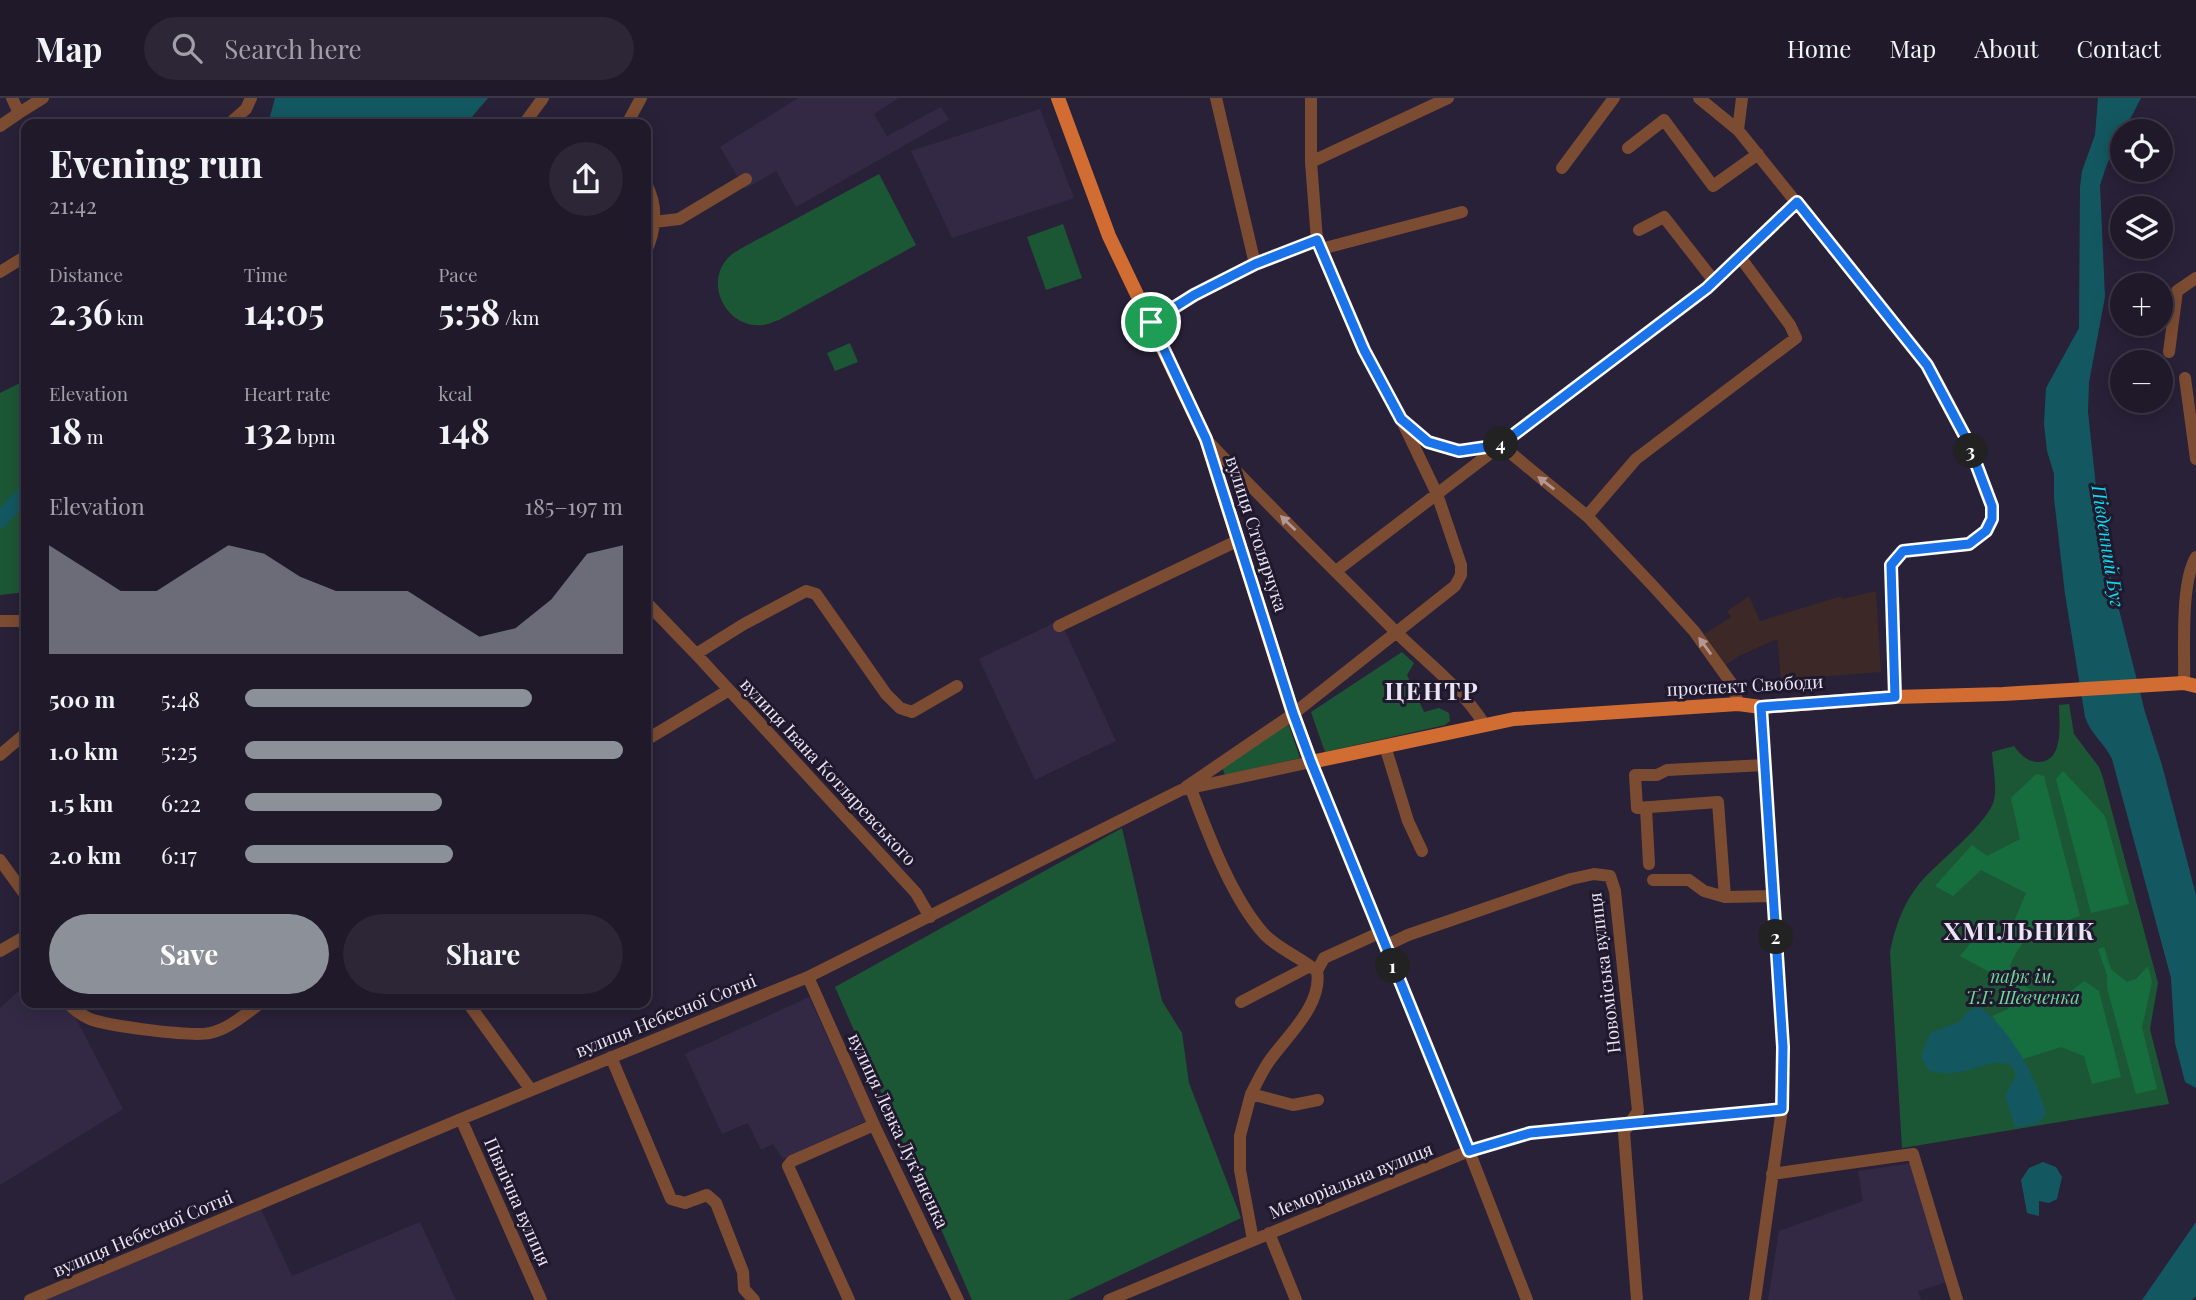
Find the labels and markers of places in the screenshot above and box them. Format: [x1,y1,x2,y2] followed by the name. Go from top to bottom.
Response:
[1121,292,1181,352] pin
[1484,426,1518,462] pin: 4
[1954,434,1988,468] pin: 3
[1758,920,1794,954] pin: 2
[1376,948,1410,984] pin: 1

